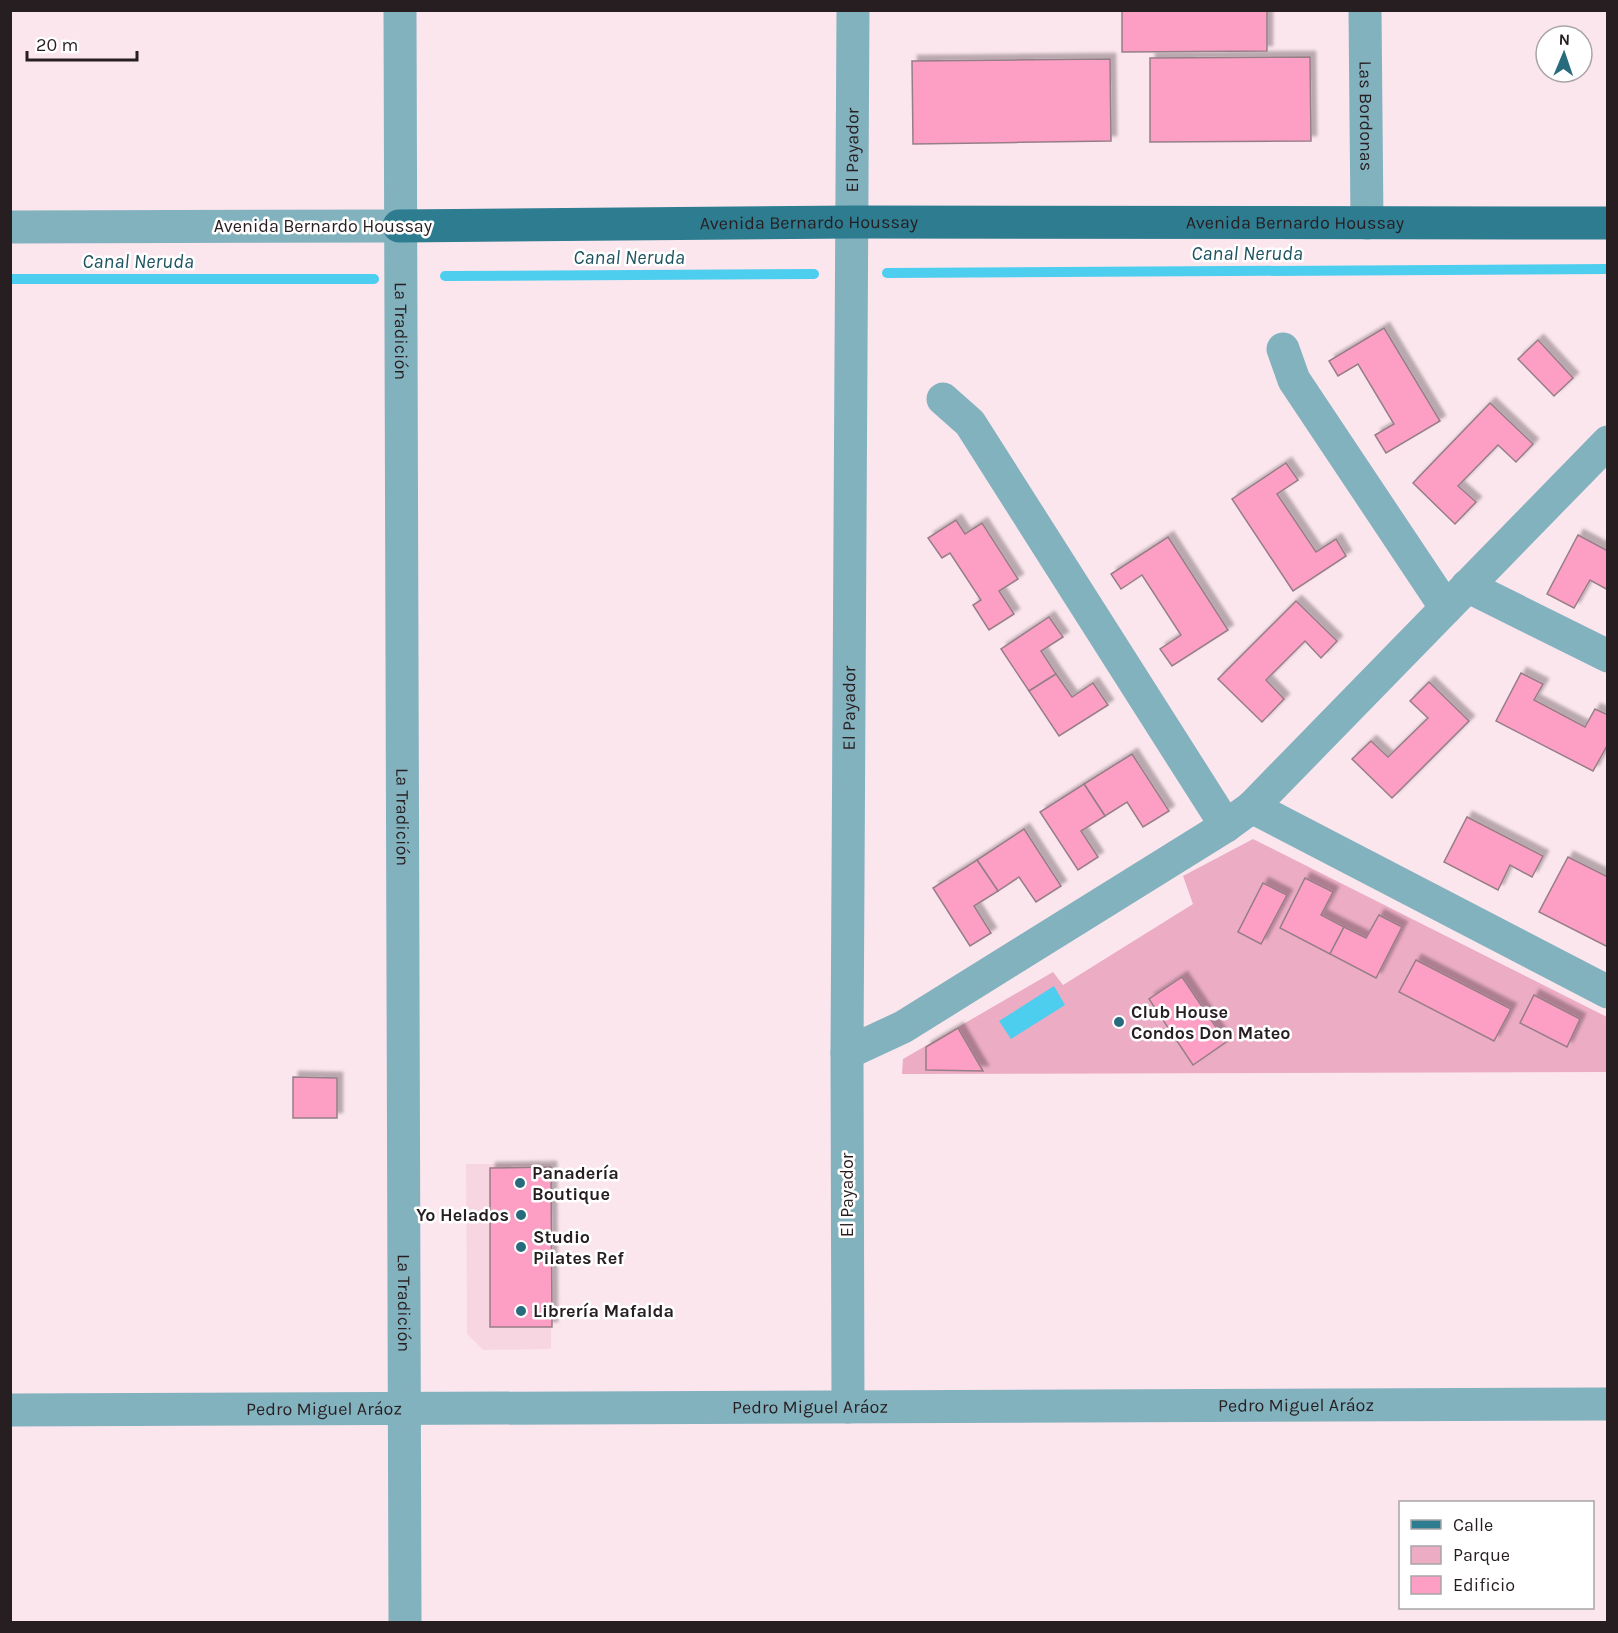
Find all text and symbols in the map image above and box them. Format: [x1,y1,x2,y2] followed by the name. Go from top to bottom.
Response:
[27,24,136,62] scale bar
[1534,24,1594,84] north arrow
[1558,30,1571,49] text: N
[36,34,78,56] text: 20 m
[1354,61,1378,171] street label: Las Bordonas
[841,107,863,192] street label: El Payador
[700,211,919,234] street label: Avenida Bernardo Houssay
[1186,211,1405,234] street label: Avenida Bernardo Houssay
[214,215,433,237] street label: Avenida Bernardo Houssay
[1191,242,1303,265] water label: Canal Neruda
[573,246,685,269] water label: Canal Neruda
[82,250,194,273] water label: Canal Neruda
[390,282,412,380] street label: La Tradición
[838,665,860,750] street label: El Payador
[391,768,414,866] street label: La Tradición
[1131,1001,1291,1044] place label: Club House Condos Don Mateo
[1112,1015,1126,1029] marker: Club House Condos Don Mateo
[836,1152,858,1237] street label: El Payador
[532,1162,619,1205] place label: Panadería Boutique
[513,1176,527,1190] marker: Panadería Boutique
[416,1204,509,1226] place label: Yo Helados
[514,1208,528,1222] marker: Yo Helados
[533,1226,624,1269] place label: Studio Pilates Ref
[514,1240,528,1254] marker: Studio Pilates Ref
[393,1254,415,1352] street label: La Tradición
[533,1300,674,1322] place label: Librería Mafalda
[514,1304,528,1318] marker: Librería Mafalda
[1218,1394,1374,1416] street label: Pedro Miguel Aráoz
[732,1396,888,1418] street label: Pedro Miguel Aráoz
[246,1398,402,1420] street label: Pedro Miguel Aráoz
[1399,1501,1594,1609] legend
[1453,1514,1493,1536] text: Calle
[1453,1544,1510,1566] text: Parque
[1453,1574,1515,1596] text: Edificio

